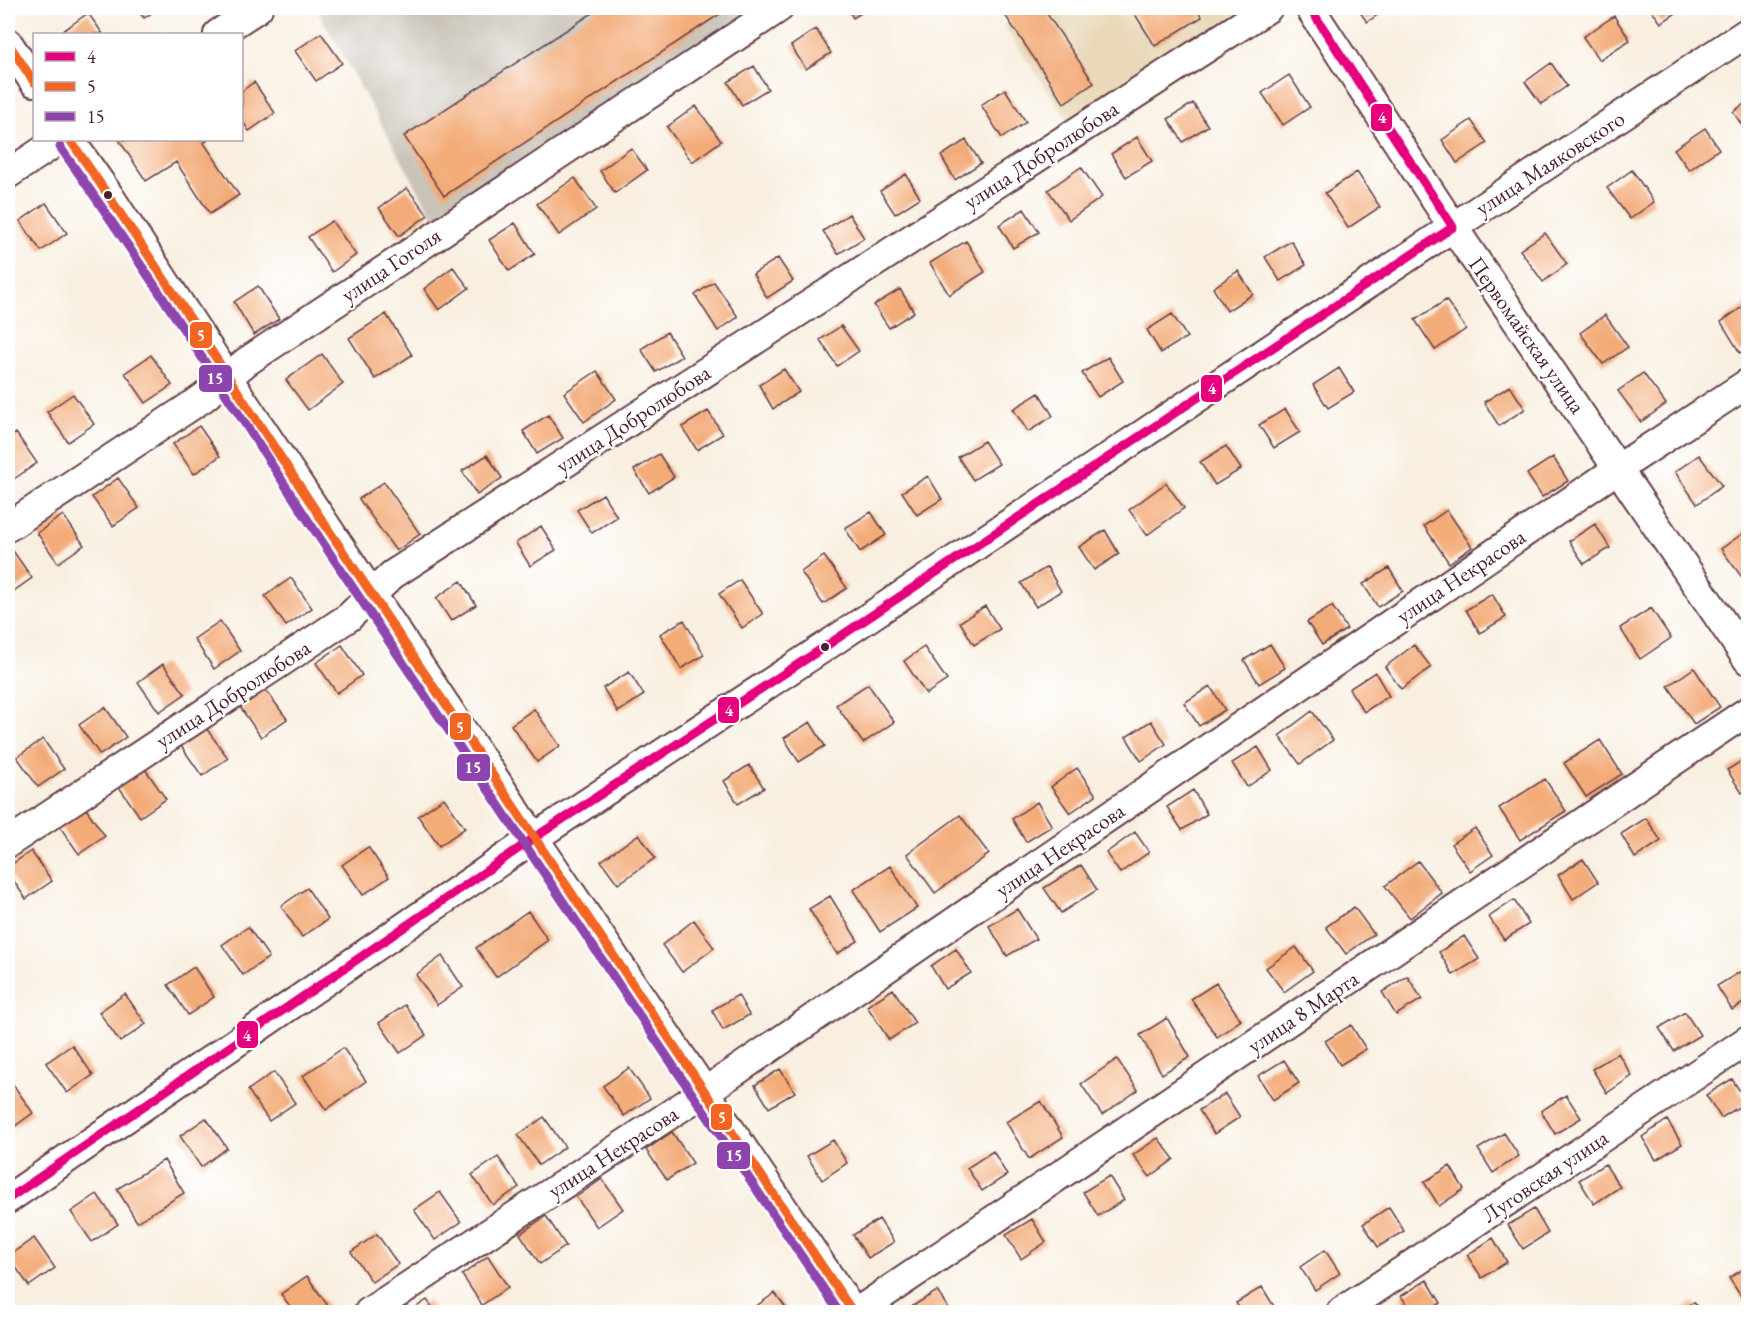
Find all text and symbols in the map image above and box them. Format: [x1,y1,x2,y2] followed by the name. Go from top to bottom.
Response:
[33,33,243,141] legend
[87,45,96,68] text: 4
[87,75,96,98] text: 5
[958,94,1124,216] street label: улица Добролюбова
[1370,103,1393,132] line badge: 4
[1470,104,1630,222] street label: улица Маяковского
[87,105,104,128] text: 15
[1378,107,1387,128] text: 4
[102,189,114,201] unlabelled marker
[335,221,447,309] street label: улица Гоголя
[1462,251,1592,419] street label: Первомайская улица
[189,321,213,349] line badge: 5
[197,325,205,346] text: 5
[550,358,716,480] street label: улица Добролюбова
[198,364,233,393] line badge: 15
[207,368,223,389] text: 15
[1200,374,1223,403] line badge: 4
[1208,378,1217,399] text: 4
[1391,522,1531,630] street label: улица Некрасова
[150,633,316,755] street label: улица Добролюбова
[819,641,831,653] unlabelled marker
[717,696,740,724] line badge: 4
[725,700,734,721] text: 4
[449,712,472,741] line badge: 5
[456,717,464,738] text: 5
[456,753,491,782] line badge: 15
[465,757,481,778] text: 15
[990,796,1130,904] street label: улица Некрасова
[1242,964,1364,1060] street label: улица 8 Марта
[236,1020,259,1049] line badge: 4
[243,1025,252,1046] text: 4
[542,1099,684,1205] street label: улица Некрасова
[710,1103,733,1131] line badge: 5
[718,1107,726,1128] text: 5
[1476,1123,1614,1229] street label: Луговская улица
[716,1141,751,1170] line badge: 15
[726,1145,742,1166] text: 15

